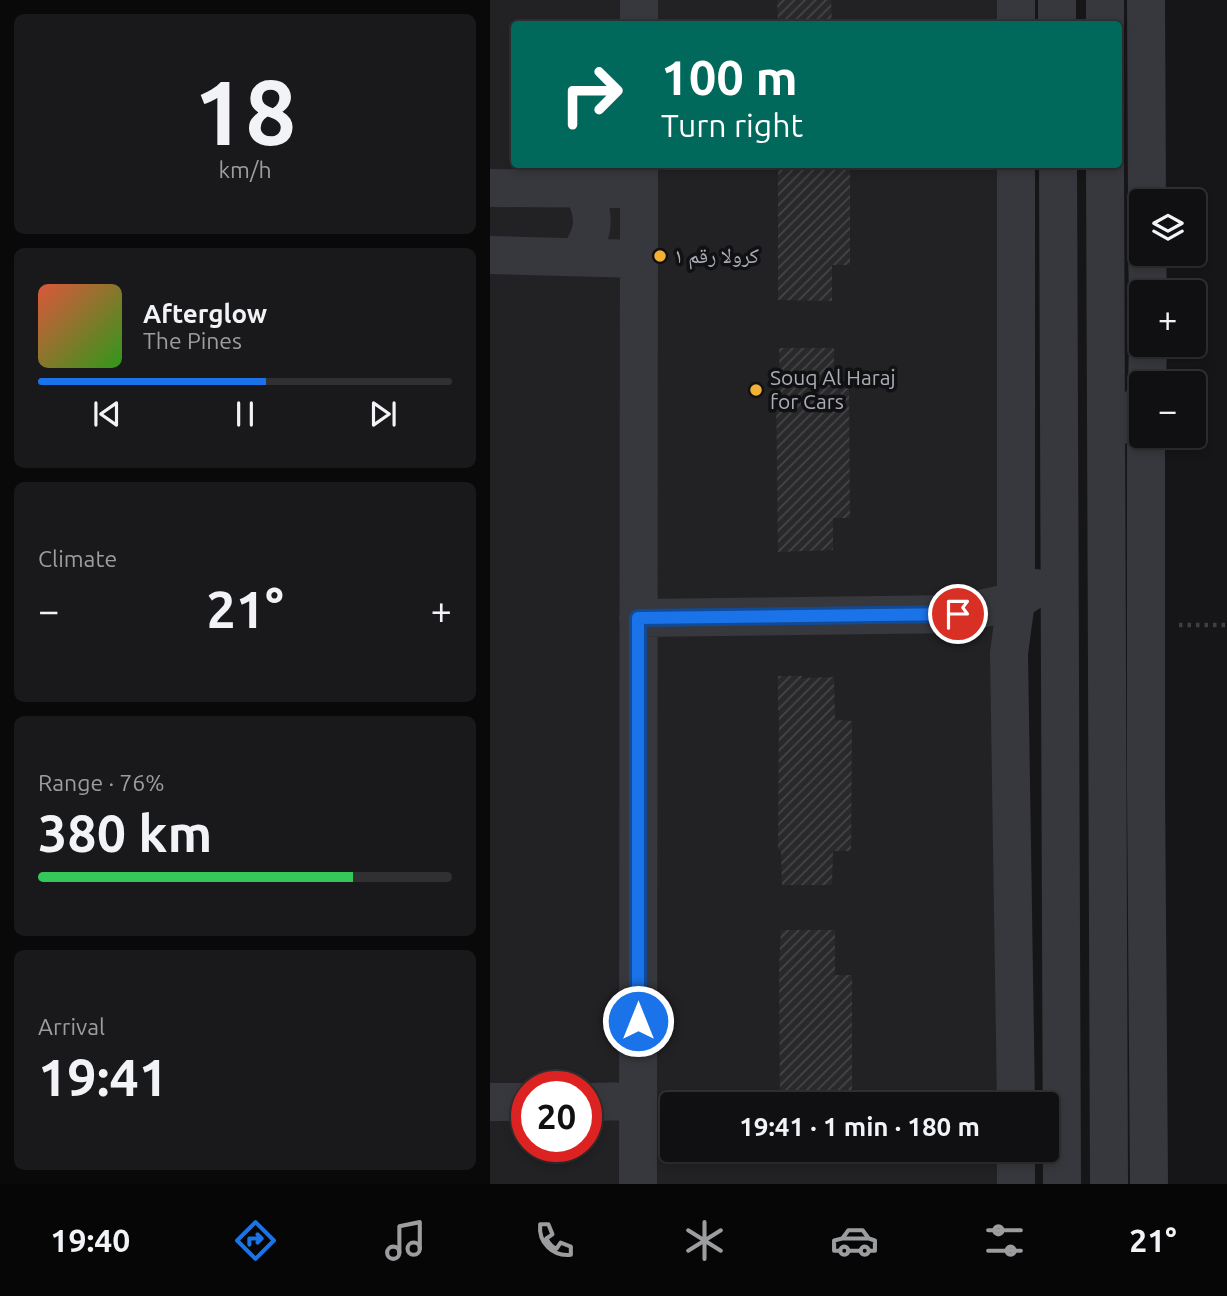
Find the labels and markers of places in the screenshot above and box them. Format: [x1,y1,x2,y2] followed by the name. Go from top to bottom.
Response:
[674,243,759,270] place label: كرولا رقم ١
[652,248,668,264] marker: كرولا رقم ١
[770,365,896,413] place label: Souq Al Haraj for Cars
[748,382,764,398] marker: Souq Al Haraj for Cars
[928,584,988,644] pin

